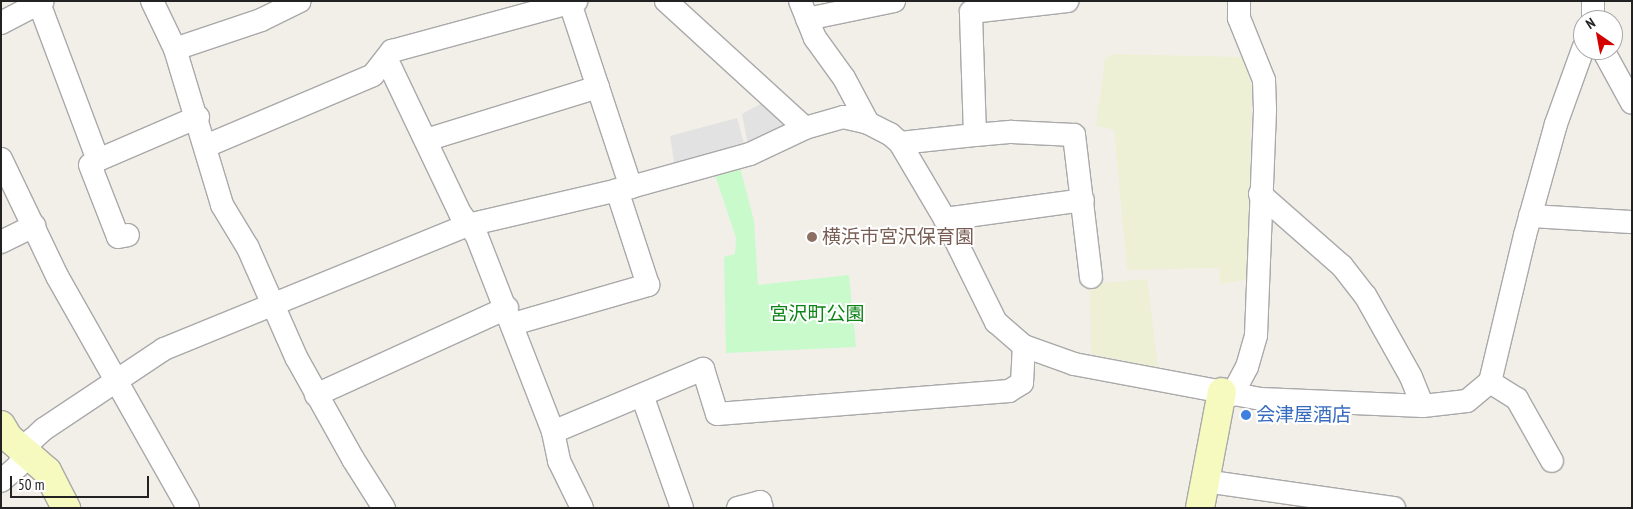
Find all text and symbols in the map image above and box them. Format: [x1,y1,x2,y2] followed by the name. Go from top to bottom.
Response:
[1573,10,1623,60] north arrow
[1582,14,1598,33] text: N
[822,226,974,248] place label: 横浜市宮沢保育園
[806,231,818,243] marker: 横浜市宮沢保育園
[770,303,864,325] park label: 宮沢町公園
[1256,404,1351,426] place label: 会津屋酒店
[1240,409,1252,421] marker: 会津屋酒店
[12,466,151,498] scale bar
[18,475,44,494] text: 50 m

